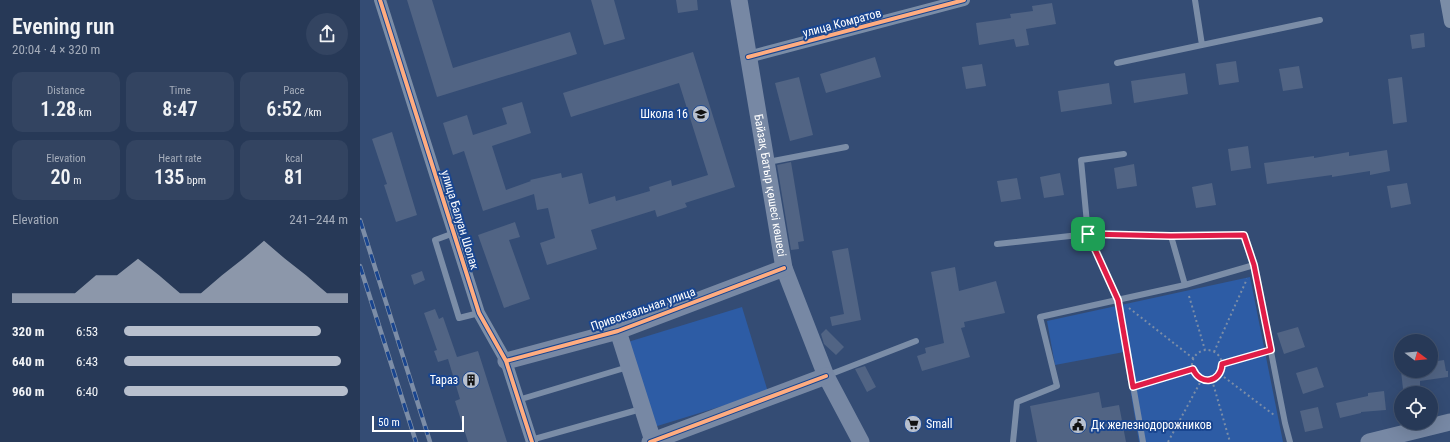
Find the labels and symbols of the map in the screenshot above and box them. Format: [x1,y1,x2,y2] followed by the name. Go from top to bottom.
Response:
[801,6,883,40] street label: улица Комратов
[691,104,711,124] school or university icon: Школа 16
[640,107,688,121] place label: Школа 16
[751,113,789,258] street label: Байзақ Батыр қөшесі көшесі
[438,169,482,272] street label: улица Балуан Шолак
[1071,217,1105,251] pin
[589,284,697,333] street label: Привокзальная улица
[1394,334,1438,378] north arrow
[461,370,481,390] building icon: Тараз
[430,373,458,387] place label: Тараз
[372,414,464,433] scale bar
[903,414,923,434] supermarket icon: Small
[1068,415,1088,435] public building icon: Дк железнодорожников
[926,417,953,431] place label: Small
[1091,418,1212,432] place label: Дк железнодорожников

